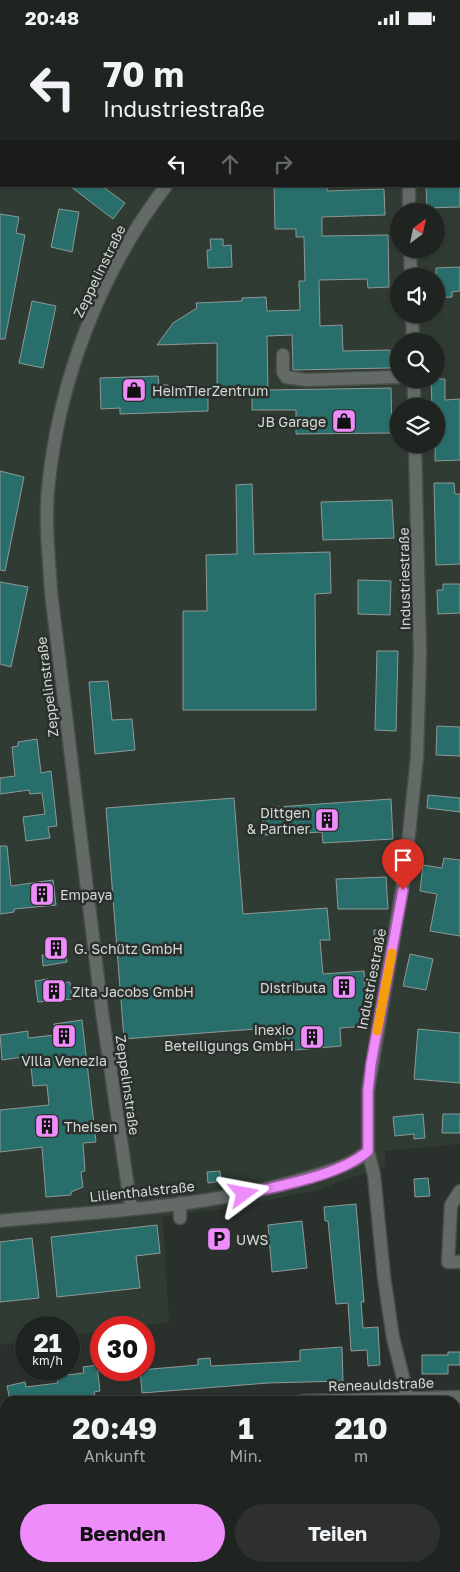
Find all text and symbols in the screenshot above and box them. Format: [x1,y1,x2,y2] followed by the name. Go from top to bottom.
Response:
[25,6,79,29] text: 20:48
[103,53,184,95] text: 70 m
[20,55,85,120] icon: left
[103,95,265,122] text: Industriestraße
[163,150,191,178] icon: left
[216,150,244,178] icon: ahead
[269,150,297,178] icon: right
[390,203,445,257] north arrow
[390,203,445,453] map controls
[69,222,129,320] street label: Zeppelinstraße
[390,268,445,323] button: sound
[390,333,445,388] button: search
[121,377,147,403] shop icon: HeimTierZentrum
[152,382,268,399] place label: HeimTierZentrum
[390,398,445,453] button: layers
[331,408,357,434] shop icon: JB Garage
[258,413,326,430] place label: JB Garage
[395,527,413,631] street label: Industriestraße
[32,636,62,738] street label: Zeppelinstraße
[247,804,311,837] place label: Dittgen & Partner
[314,807,340,833] building icon: Dittgen & Partner
[382,839,424,890] pin
[389,846,417,874] icon: arrive
[29,881,55,907] building icon: Empaya
[60,886,113,903] place label: Empaya
[353,927,389,1031] street label: Industriestraße
[43,935,69,961] building icon: G. Schütz GmbH
[74,940,183,957] place label: G. Schütz GmbH
[331,974,357,1000] building icon: Distributa
[41,978,67,1004] building icon: Zita Jacobs GmbH
[260,979,326,996] place label: Distributa
[72,983,194,1000] place label: Zita Jacobs GmbH
[164,1021,294,1054] place label: inexio Beteiligungs GmbH
[51,1023,77,1049] building icon: Villa Venezia
[299,1024,325,1050] building icon: inexio Beteiligungs GmbH
[113,1034,143,1136] street label: Zeppelinstraße
[21,1052,107,1069] place label: Villa Venezia
[34,1113,60,1139] building icon: Theisen
[64,1118,117,1135] place label: Theisen
[217,1167,269,1219] position arrow
[89,1177,195,1205] street label: Lilienthalstraße
[206,1226,232,1252] parking icon: UWS
[236,1231,269,1248] place label: UWS
[90,1316,155,1381] speed limit sign: 30
[33,1327,62,1358] text: 21
[32,1353,63,1368] text: km/h
[328,1374,434,1394] street label: Reneauldstraße
[72,1410,157,1446] text: 20:49
[238,1410,254,1446] text: 1
[335,1410,388,1446] text: 210
[84,1446,146,1466] text: Ankunft
[230,1446,262,1466] text: Min.
[354,1446,368,1466] text: m
[20,1504,225,1562] button: Beenden
[235,1504,440,1562] button: Teilen

